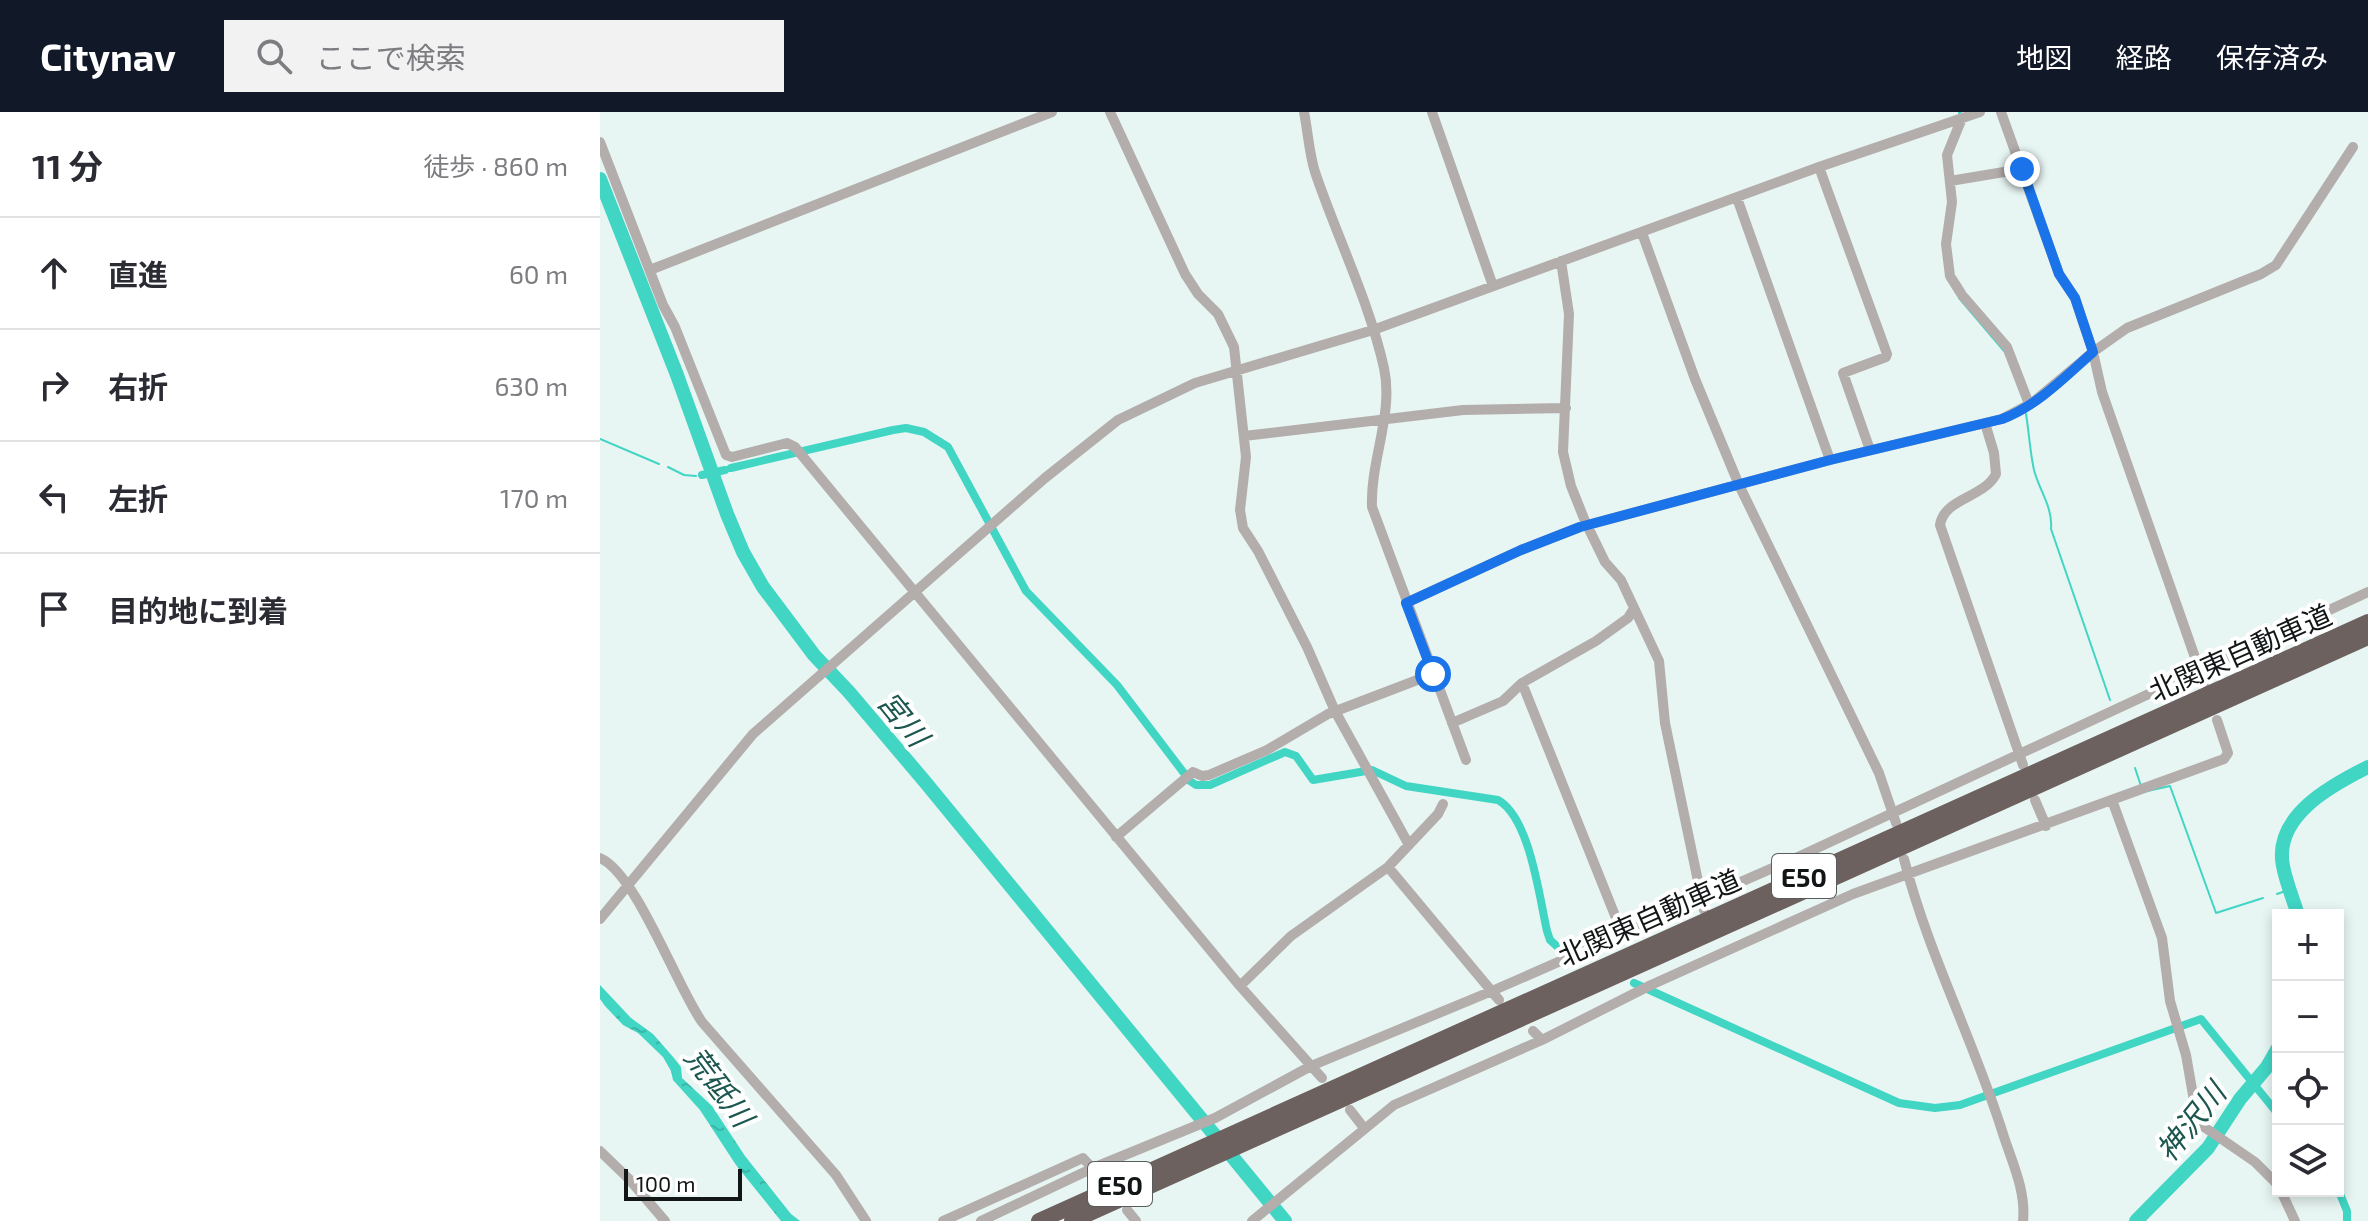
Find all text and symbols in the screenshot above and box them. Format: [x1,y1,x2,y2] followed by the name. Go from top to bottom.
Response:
[224,20,784,92] search box
[40,33,176,79] text: Citynav
[252,34,296,78] icon: search
[316,39,466,75] text: ここで検索
[2016,40,2072,74] text: 地図
[2116,40,2172,74] text: 経路
[2216,40,2328,74] text: 保存済み
[32,145,103,186] text: 11 分
[423,150,568,181] text: 徒歩 · 860 m
[2004,151,2040,187] route end
[32,251,76,295] icon: ahead
[108,256,168,292] text: 直進
[509,258,568,289] text: 60 m
[32,363,76,407] icon: right
[108,368,168,404] text: 右折
[494,370,568,401] text: 630 m
[32,475,76,519] icon: left
[108,480,168,516] text: 左折
[500,482,568,513] text: 170 m
[32,587,76,631] icon: arrive
[108,592,288,628] text: 目的地に到着
[2144,597,2336,707] street label: 北関東自動車道
[1415,656,1451,692] route start
[871,683,939,755] water label: 宮川
[1772,854,1836,898] road number: E50
[1553,862,1745,972] street label: 北関東自動車道
[2272,909,2344,1197] map controls
[2272,909,2344,981] button: +
[2272,981,2344,1053] button: −
[679,1039,763,1135] water label: 荒砥川
[2272,1053,2344,1125] button: locate
[2148,1072,2234,1167] water label: 神沢川
[2272,1125,2344,1197] button: layers
[1088,1162,1152,1206] road number: E50
[624,1165,742,1201] scale bar
[636,1170,695,1196] text: 100 m

